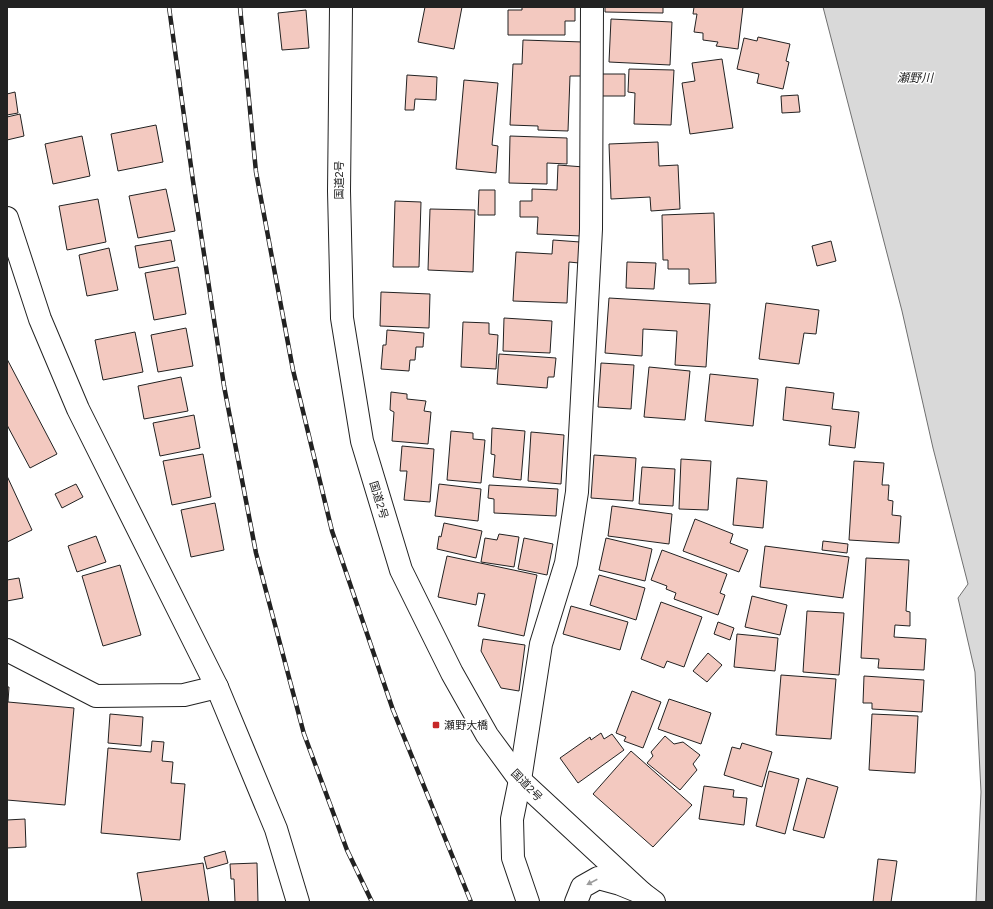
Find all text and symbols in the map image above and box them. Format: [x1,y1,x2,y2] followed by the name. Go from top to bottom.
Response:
[897,71,935,85] water label: 瀬野川
[333,160,345,200] street label: 国道2号
[368,480,390,520] street label: 国道2号
[444,719,488,731] place label: 瀬野大橋
[431,720,441,730] marker: 瀬野大橋
[509,767,545,803] street label: 国道2号
[586,878,598,885] one-way arrow

